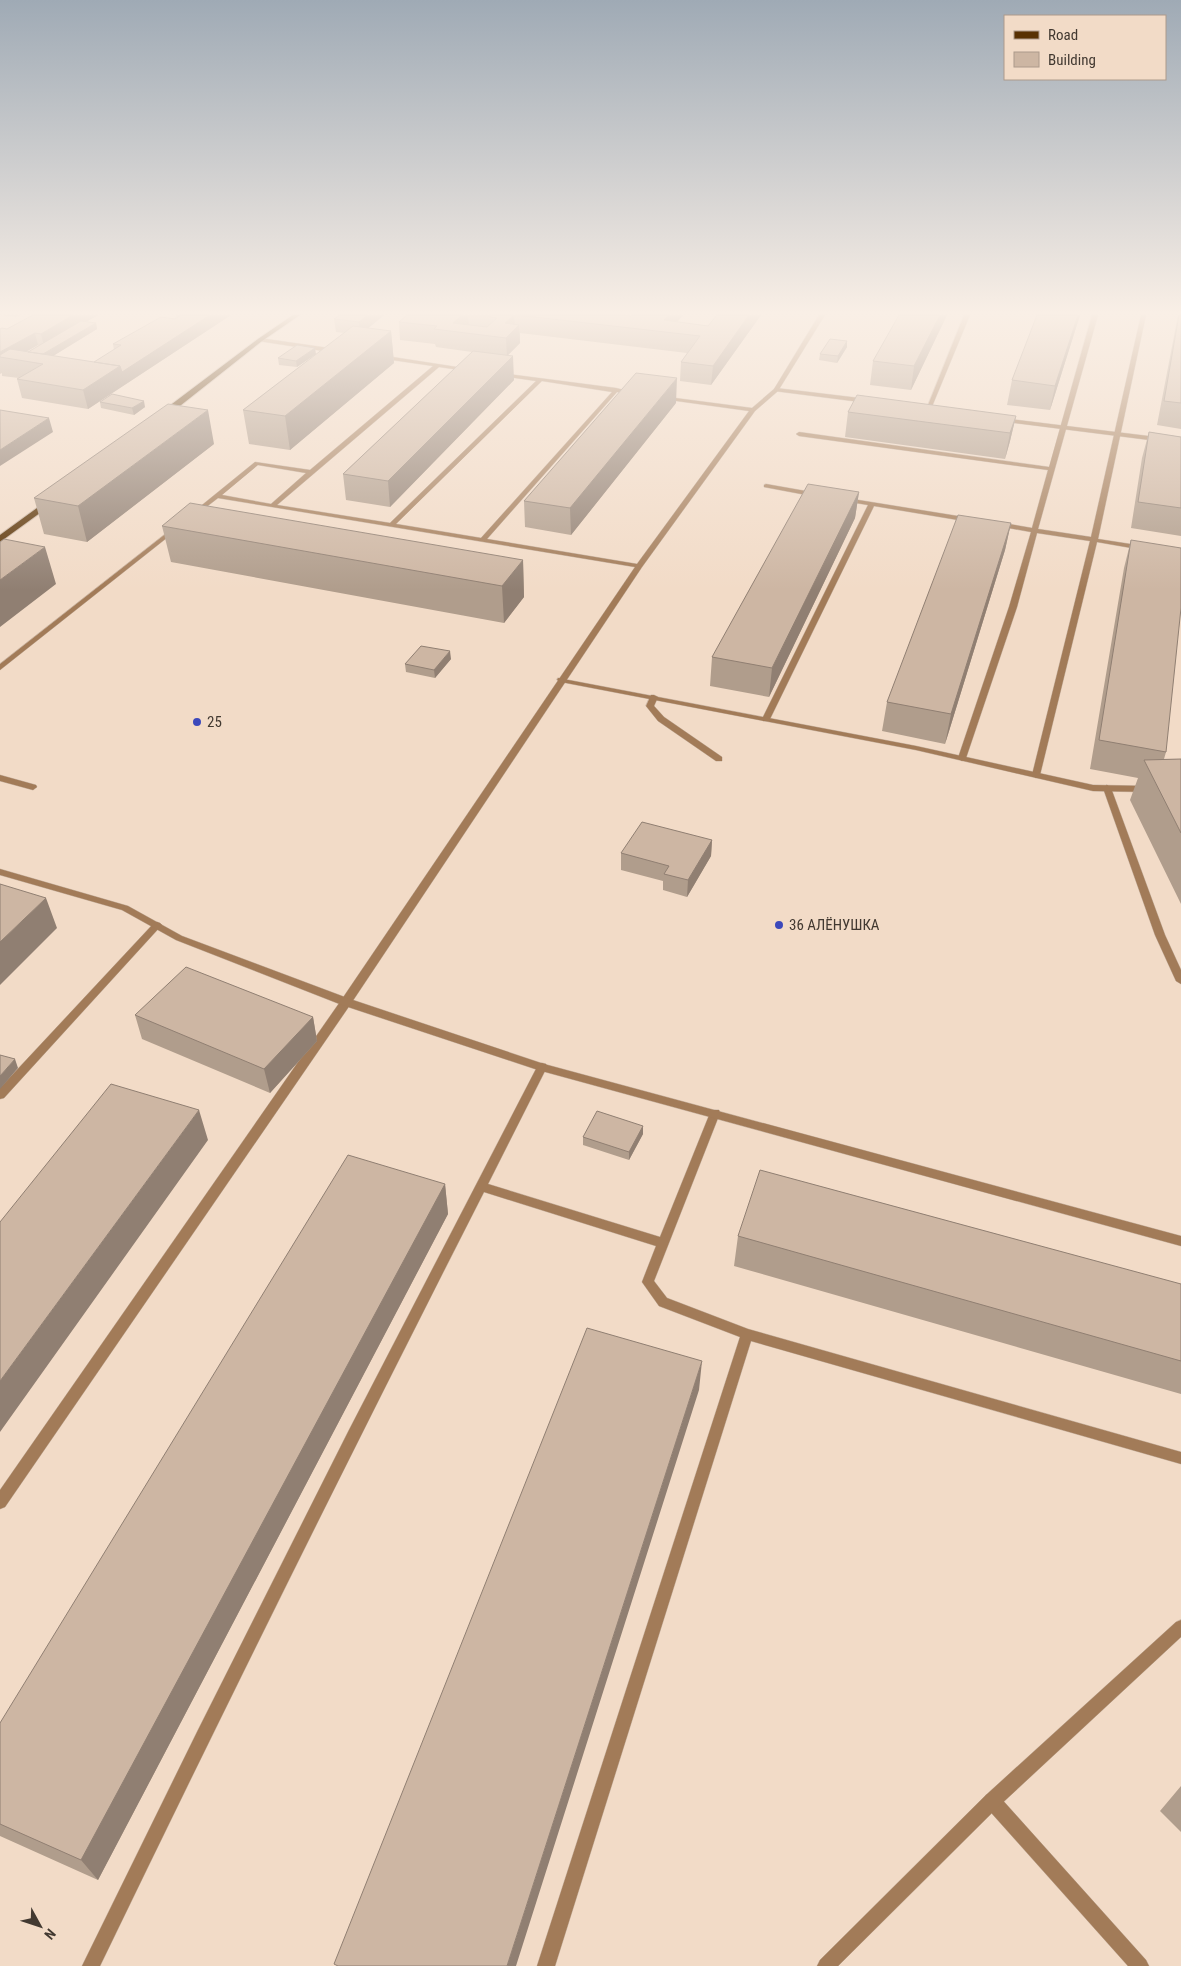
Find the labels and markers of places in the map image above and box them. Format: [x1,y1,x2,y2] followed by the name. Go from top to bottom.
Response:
[207,713,222,731] place label: 25
[191,716,203,728] marker: 25
[789,916,880,934] place label: 36 АЛЁНУШКА
[773,919,785,931] marker: 36 АЛЁНУШКА

